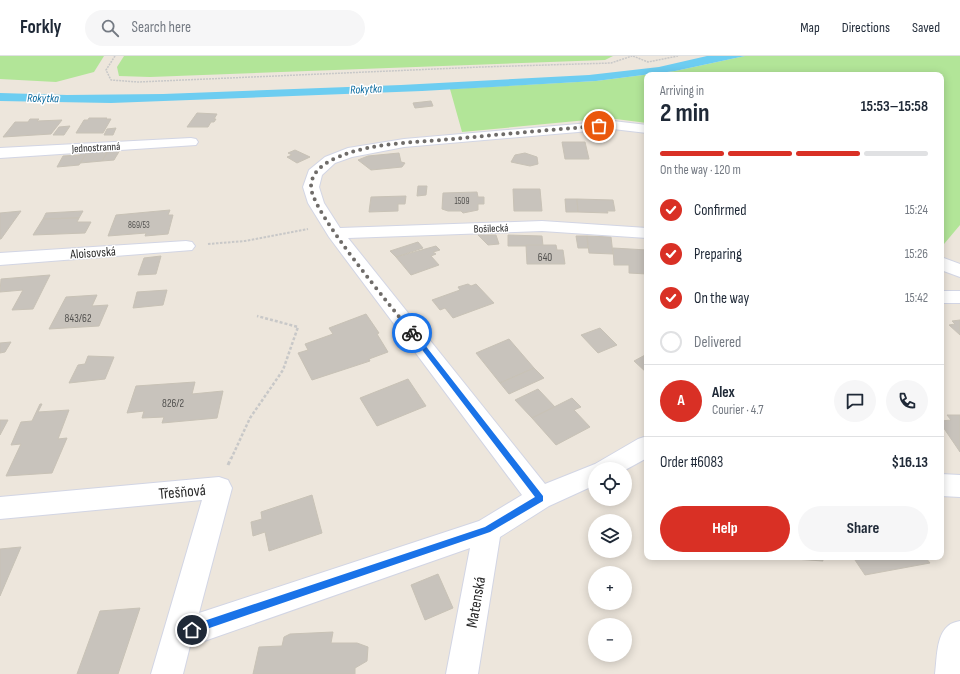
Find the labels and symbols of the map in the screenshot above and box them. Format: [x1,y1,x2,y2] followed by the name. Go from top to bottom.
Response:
[350,81,383,98] water label: Rokytka
[27,91,59,106] water label: Rokytka
[582,109,616,143] pin
[70,140,121,155] street label: Jednostranná
[455,196,469,207] house number: 1509
[128,220,150,231] house number: 869/53
[473,221,509,236] street label: Bošilecká
[69,243,116,263] street label: Aloisovská
[538,251,552,264] house number: 640
[65,312,92,325] house number: 843/62
[392,313,432,353] courier
[162,397,184,410] house number: 826/2
[158,481,207,504] street label: Třešňová
[463,575,490,629] street label: Matenská
[175,613,209,647] pin

